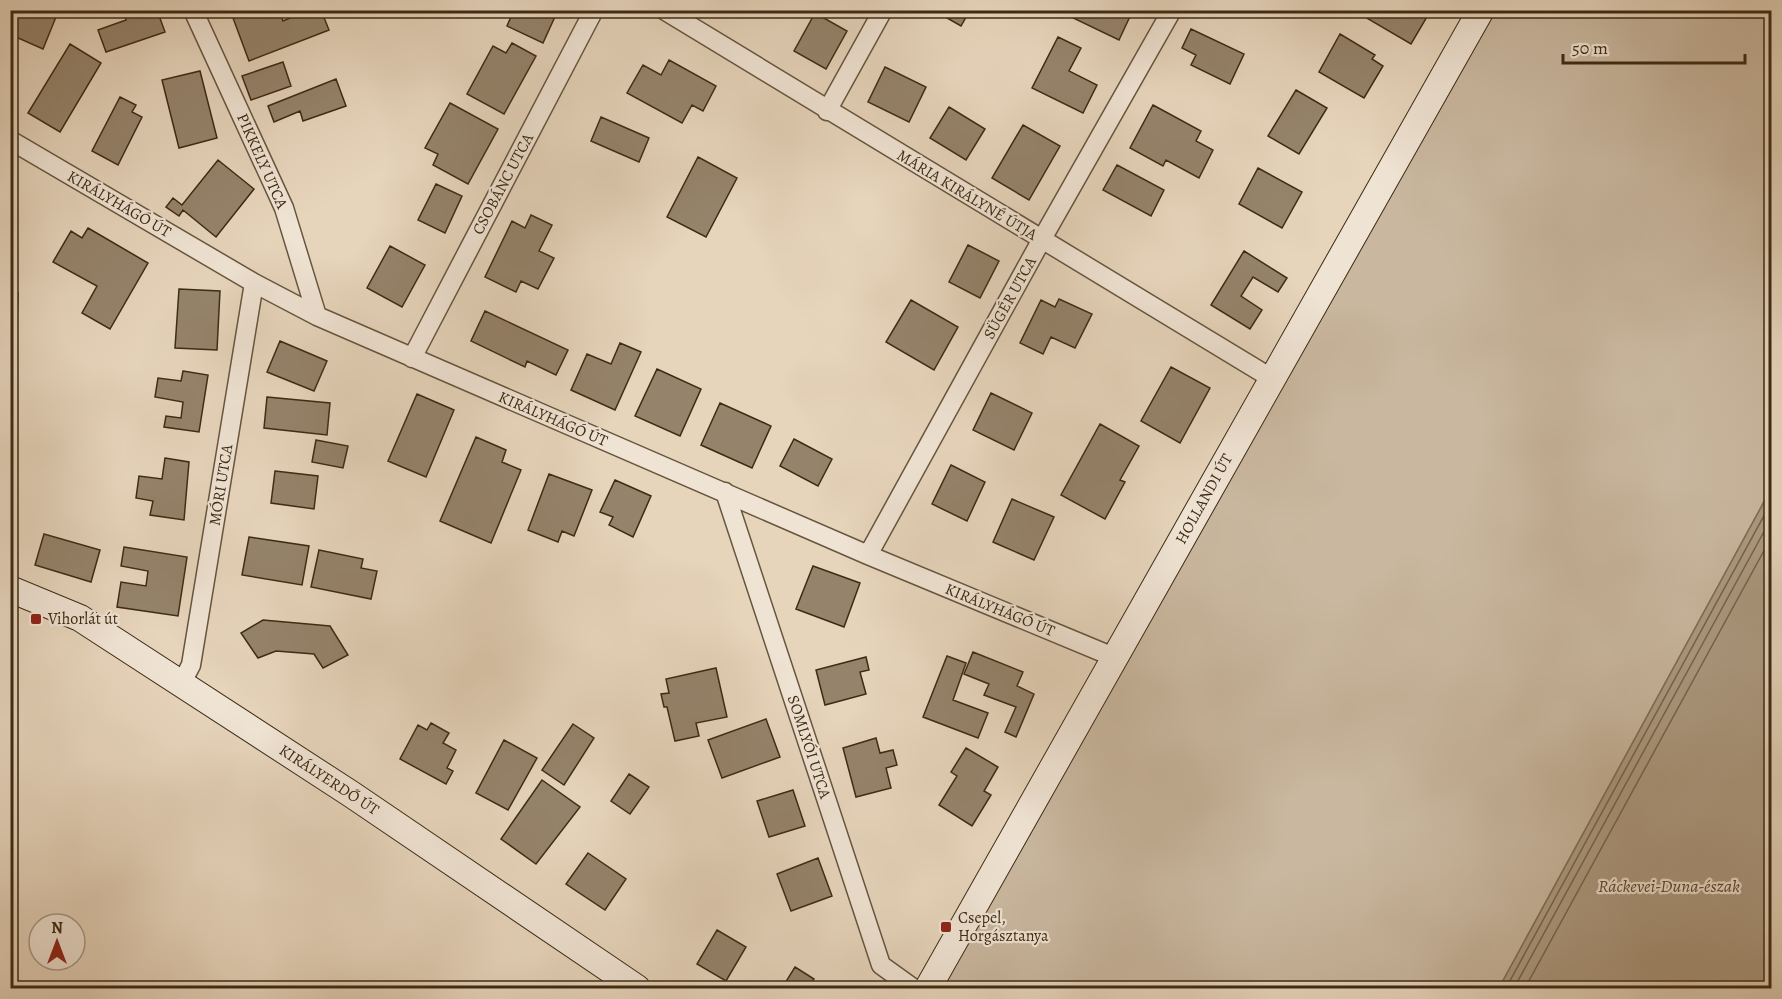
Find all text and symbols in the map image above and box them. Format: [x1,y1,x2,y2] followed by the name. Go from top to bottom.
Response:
[1563,27,1744,65] scale bar
[1572,36,1608,60] text: 50 m
[231,110,293,213] street label: PIKKELY UTCA
[467,129,539,239] street label: CSOBÁNC UTCA
[893,144,1042,246] street label: MÁRIA KIRÁLYNÉ ÚTJA
[63,165,175,243] street label: KIRÁLYHÁGÓ ÚT
[978,252,1042,343] street label: SÜGÉR UTCA
[495,386,611,452] street label: KIRÁLYHÁGÓ ÚT
[204,442,238,527] street label: MÓRI UTCA
[1170,450,1238,548] street label: HOLLANDI ÚT
[942,578,1058,642] street label: KIRÁLYHÁGÓ ÚT
[47,608,118,630] place label: Vihorlát út
[29,612,43,626] marker: Vihorlát út
[782,692,836,802] street label: SOMLYÓI UTCA
[275,739,384,821] street label: KIRÁLYERDŐ ÚT
[1598,874,1740,898] water label: Ráckevei-Duna-észak
[958,907,1049,947] place label: Csepel, Horgásztanya
[27,912,87,972] north arrow
[51,917,63,939] text: N
[939,920,953,934] marker: Csepel, Horgásztanya

